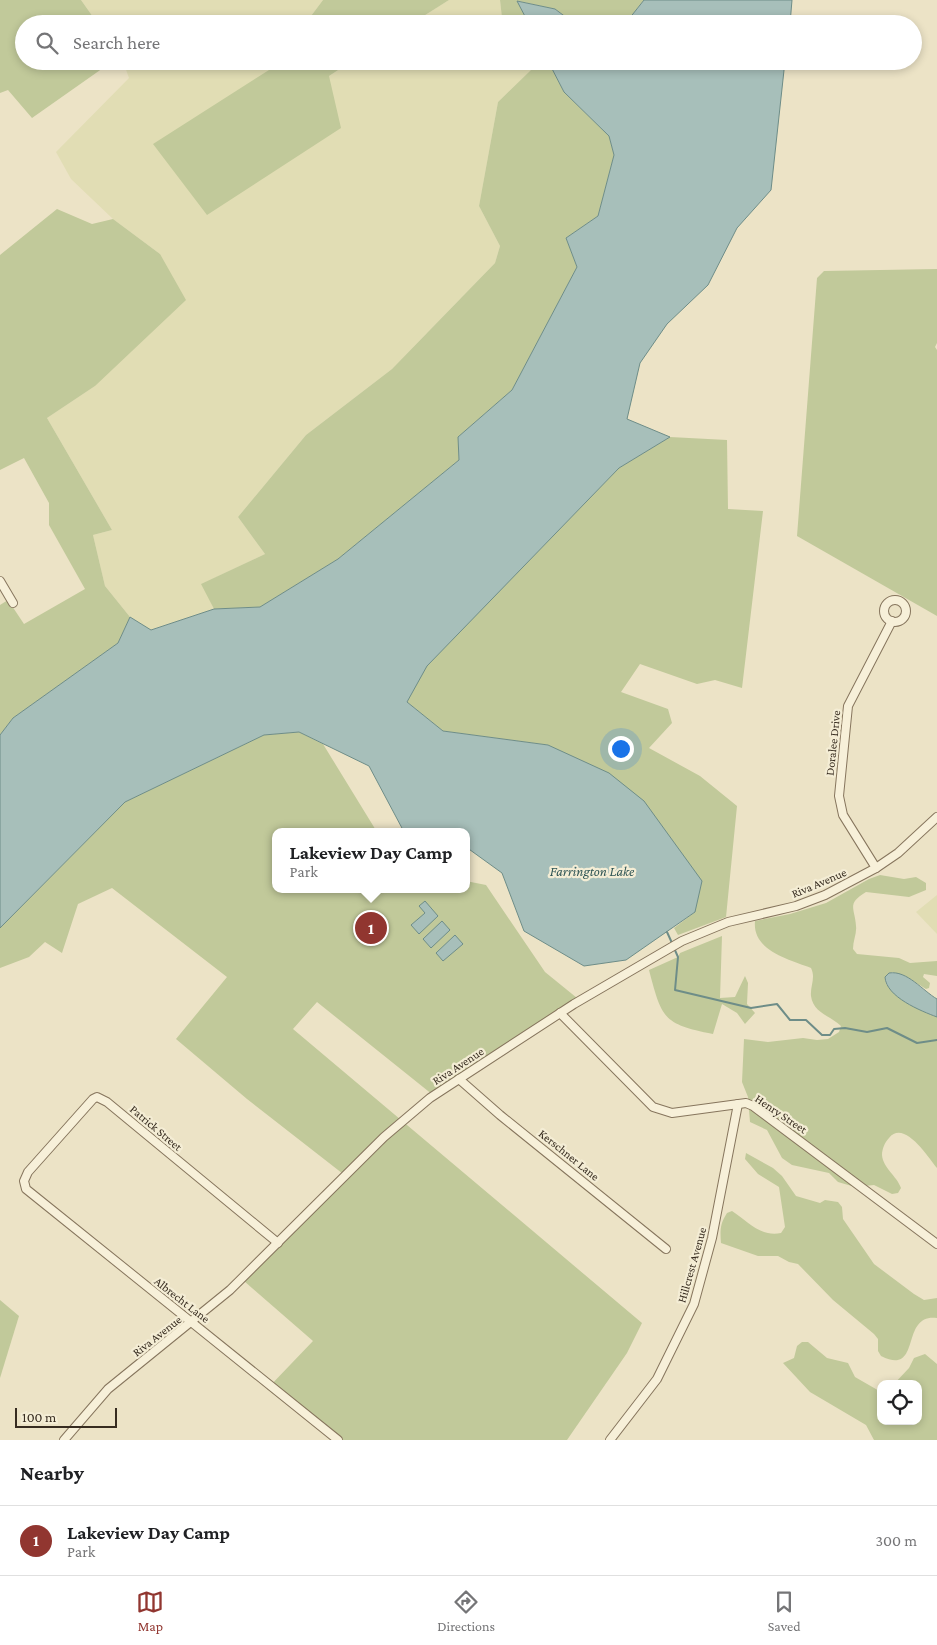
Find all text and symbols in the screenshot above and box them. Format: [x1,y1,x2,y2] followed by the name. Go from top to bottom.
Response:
[15,15,922,70] search box
[33,29,61,57] icon: search
[73,32,160,53] text: Search here
[823,710,843,776] street label: Doralee Drive
[608,736,634,762] your location
[272,828,470,893] popup
[289,842,453,863] text: Lakeview Day Camp
[289,863,318,880] text: Park
[550,863,635,879] water label: Farrington Lake
[789,865,849,901] street label: Riva Avenue
[355,909,387,947] pin: 1
[430,1044,486,1088] street label: Riva Avenue
[752,1091,811,1137] street label: Henry Street
[127,1102,186,1155] street label: Patrick Street
[536,1126,602,1184] street label: Kerschner Lane
[675,1226,709,1304] street label: Hillcrest Avenue
[152,1274,212,1326] street label: Albrecht Lane
[130,1313,184,1359] street label: Riva Avenue
[877,1380,922,1425] map controls
[877,1380,922,1425] button: locate
[15,1405,118,1428] scale bar
[22,1409,56,1425] text: 100 m
[20,1461,84,1485] text: Nearby
[67,1522,230,1543] text: Lakeview Day Camp
[33,1532,39,1549] text: 1
[875,1532,917,1549] text: 300 m
[67,1543,95,1560] text: Park
[136,1588,164,1634] tab: Map
[437,1588,495,1634] tab: Directions
[768,1588,801,1634] tab: Saved

